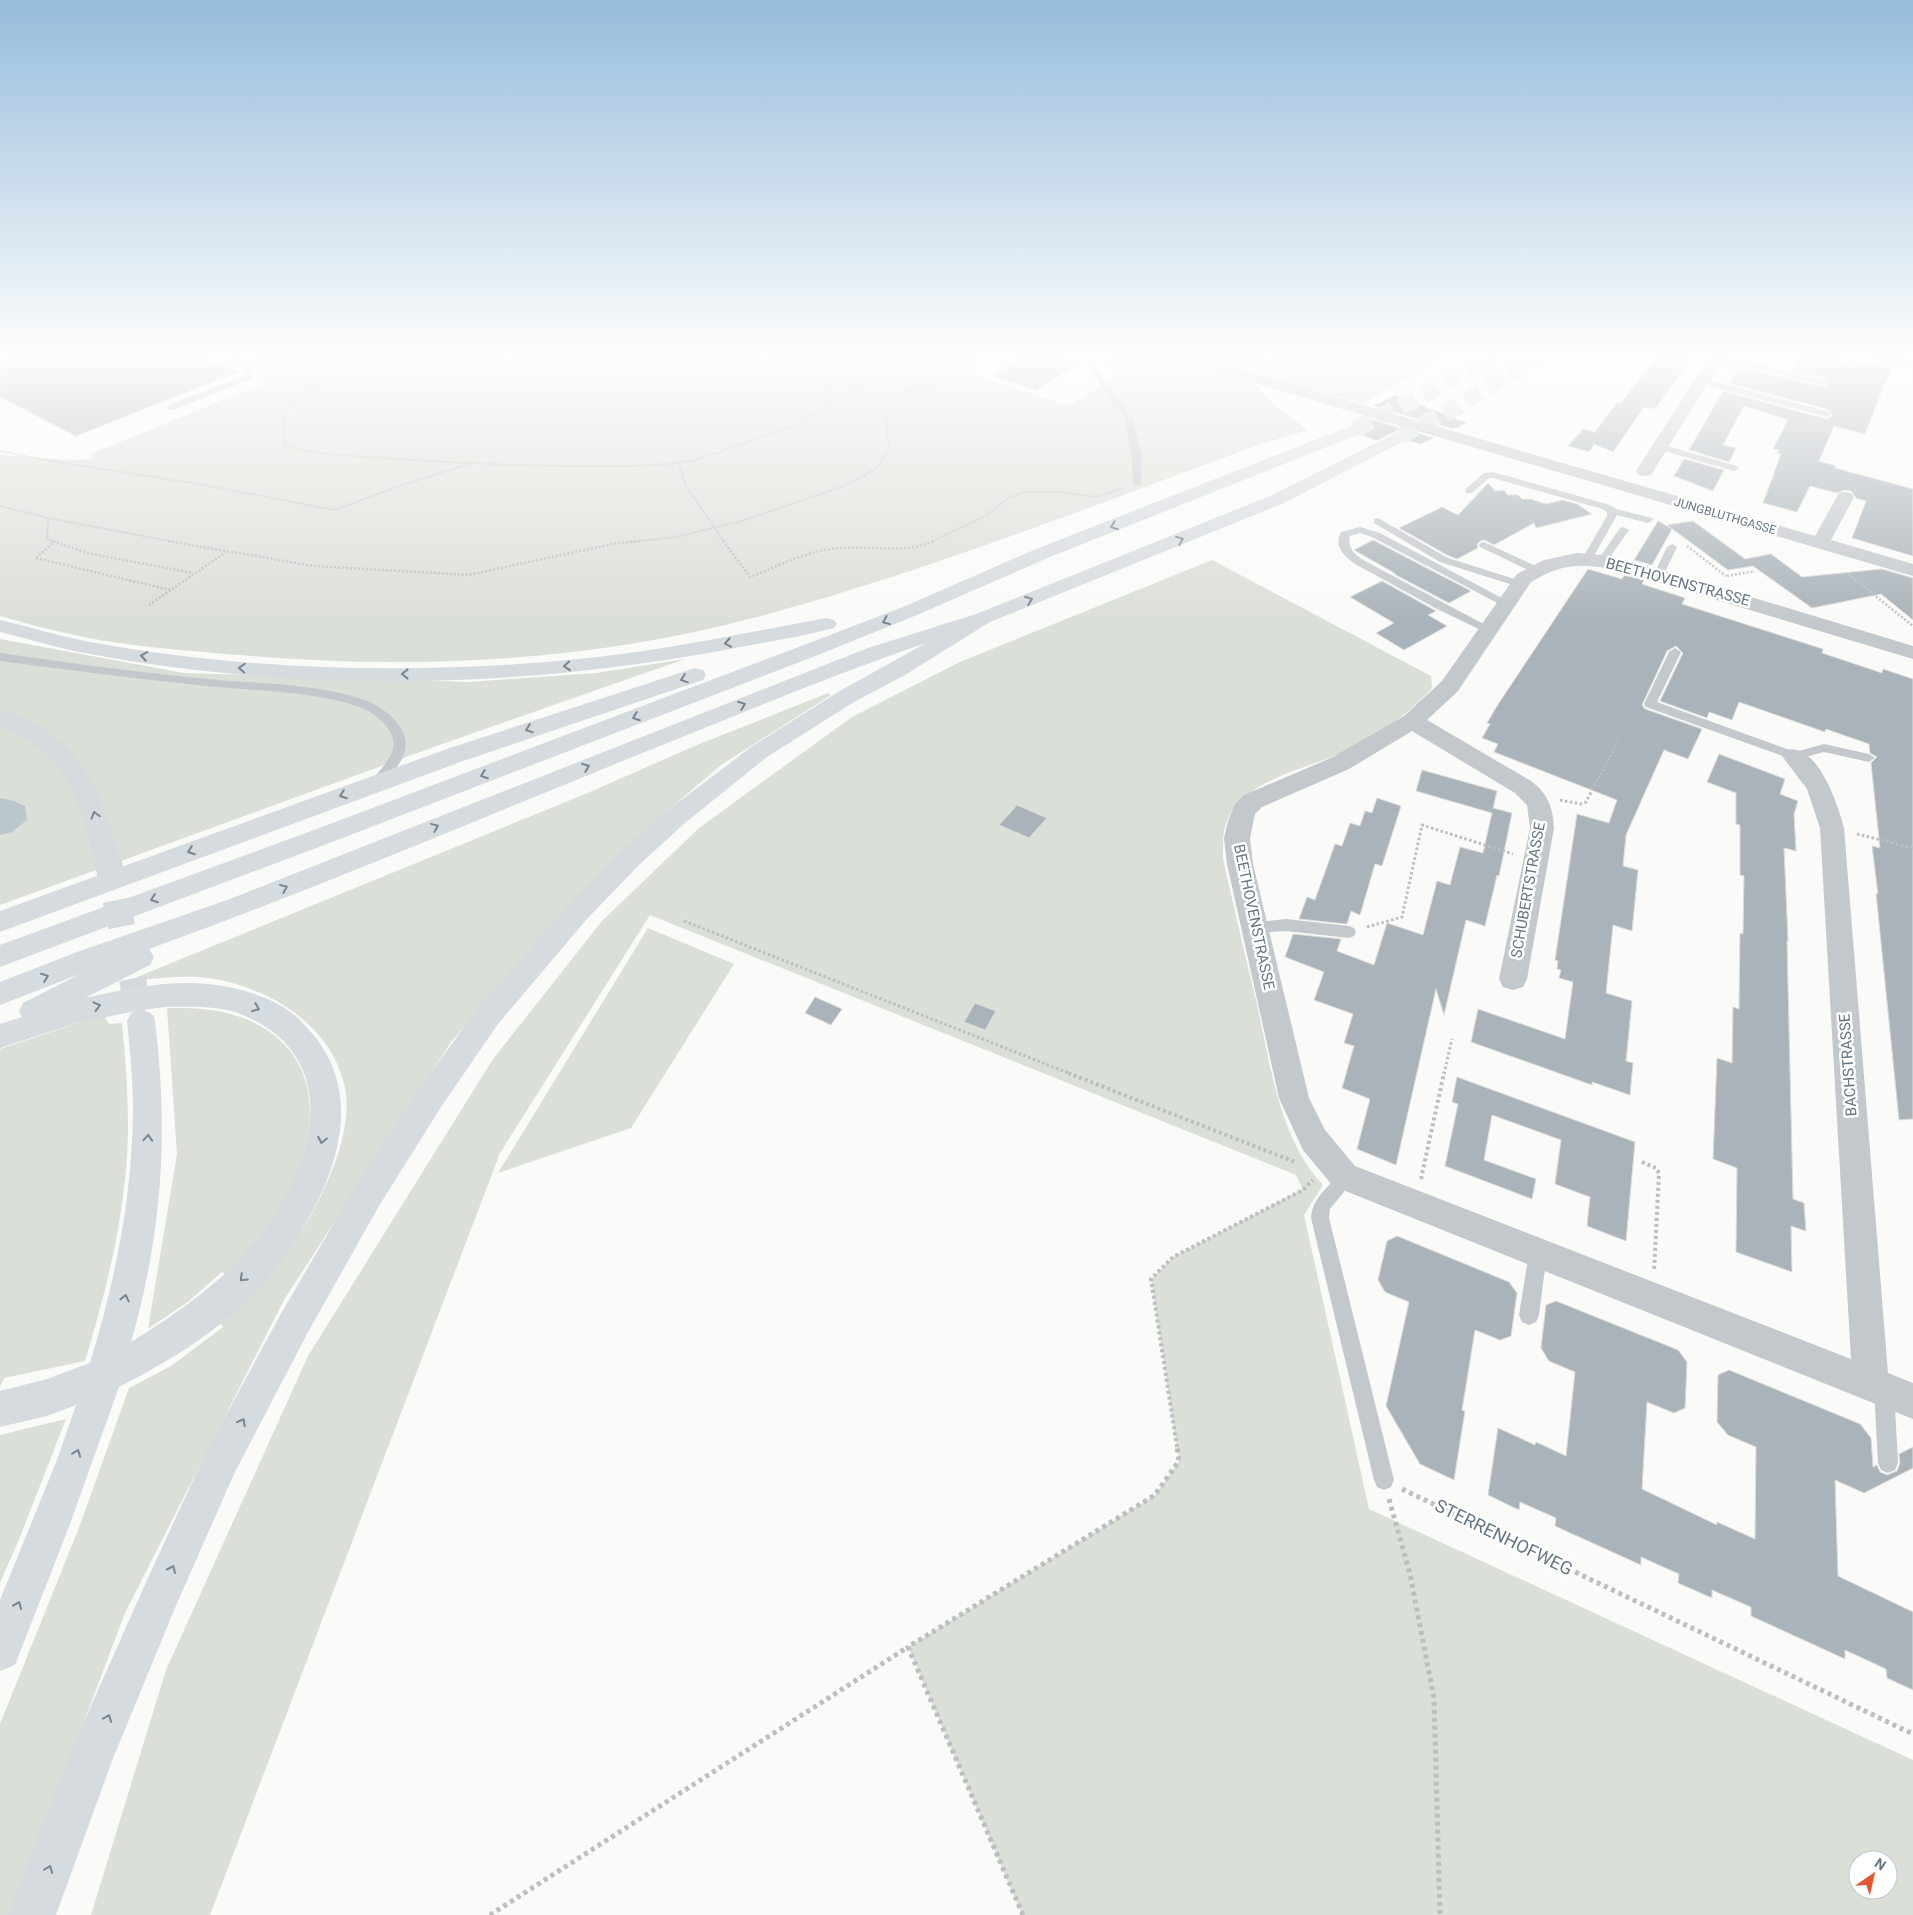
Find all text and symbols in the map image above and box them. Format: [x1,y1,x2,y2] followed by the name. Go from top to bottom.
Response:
[1672,495,1778,537] street label: JUNGBLUTHGASSE
[1110,520,1118,530] one-way arrow
[1175,536,1183,546] one-way arrow
[1604,554,1752,610] street label: BEETHOVENSTRASSE
[1024,596,1033,606] one-way arrow
[882,614,891,625] one-way arrow
[723,638,732,648] one-way arrow
[140,651,148,662] one-way arrow
[563,660,571,671] one-way arrow
[238,663,246,674] one-way arrow
[401,669,408,679] one-way arrow
[680,674,689,684] one-way arrow
[737,701,746,711] one-way arrow
[632,711,641,721] one-way arrow
[525,723,534,733] one-way arrow
[581,762,590,773] one-way arrow
[481,769,489,779] one-way arrow
[339,789,348,799] one-way arrow
[90,811,100,819] one-way arrow
[1507,820,1549,959] street label: SCHUBERTSTRASSE
[430,823,439,834] one-way arrow
[1230,843,1278,992] street label: BEETHOVENSTRASSE
[187,845,195,855] one-way arrow
[279,884,288,894] one-way arrow
[150,893,159,903] one-way arrow
[41,972,49,982] one-way arrow
[92,1001,101,1012] one-way arrow
[251,1002,260,1012] one-way arrow
[1835,1013,1861,1117] street label: BACHSTRASSE
[142,1133,153,1141] one-way arrow
[318,1135,328,1144] one-way arrow
[239,1273,248,1282] one-way arrow
[119,1294,130,1303] one-way arrow
[235,1418,245,1427] one-way arrow
[71,1450,81,1458] one-way arrow
[1432,1495,1576,1579] street label: STERRENHOFWEG
[166,1565,177,1574] one-way arrow
[12,1601,23,1610] one-way arrow
[102,1714,113,1723] one-way arrow
[1848,1850,1898,1900] north arrow
[1872,1855,1889,1874] text: N
[43,1866,53,1874] one-way arrow

